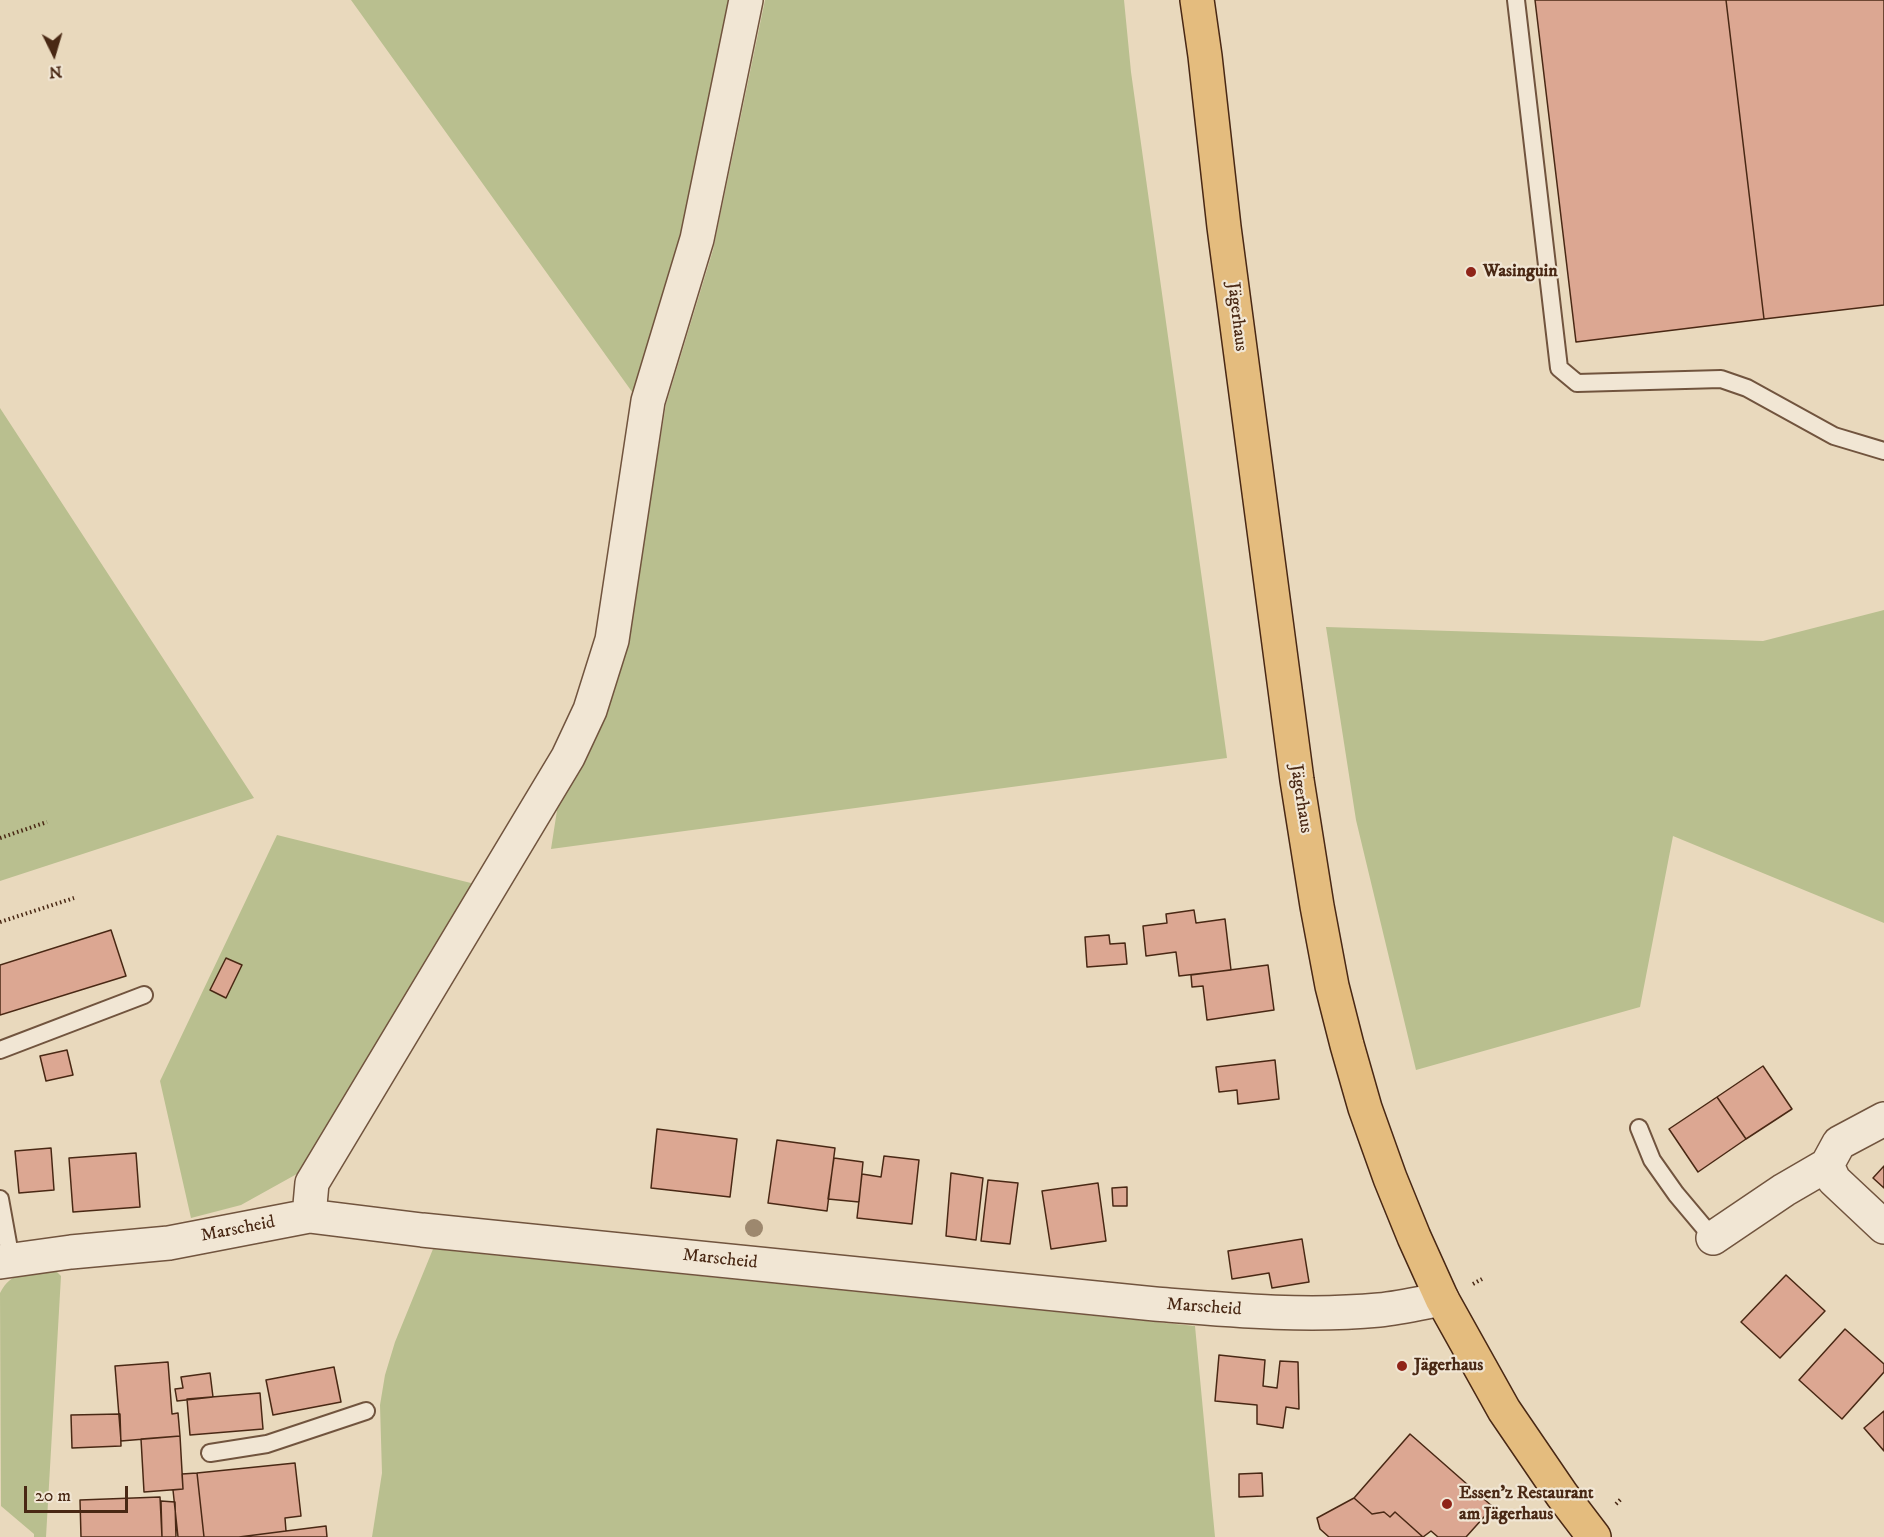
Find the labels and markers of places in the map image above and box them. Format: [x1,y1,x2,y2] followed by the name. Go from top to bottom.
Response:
[1483,261,1558,283] place label: Wasinguin
[1464,265,1478,279] marker: Wasinguin
[1414,1355,1483,1377] place label: Jägerhaus
[1395,1359,1409,1373] marker: Jägerhaus
[1459,1483,1594,1526] place label: Essen'z Restaurant am Jägerhaus
[1440,1497,1454,1511] marker: Essen'z Restaurant am Jägerhaus

